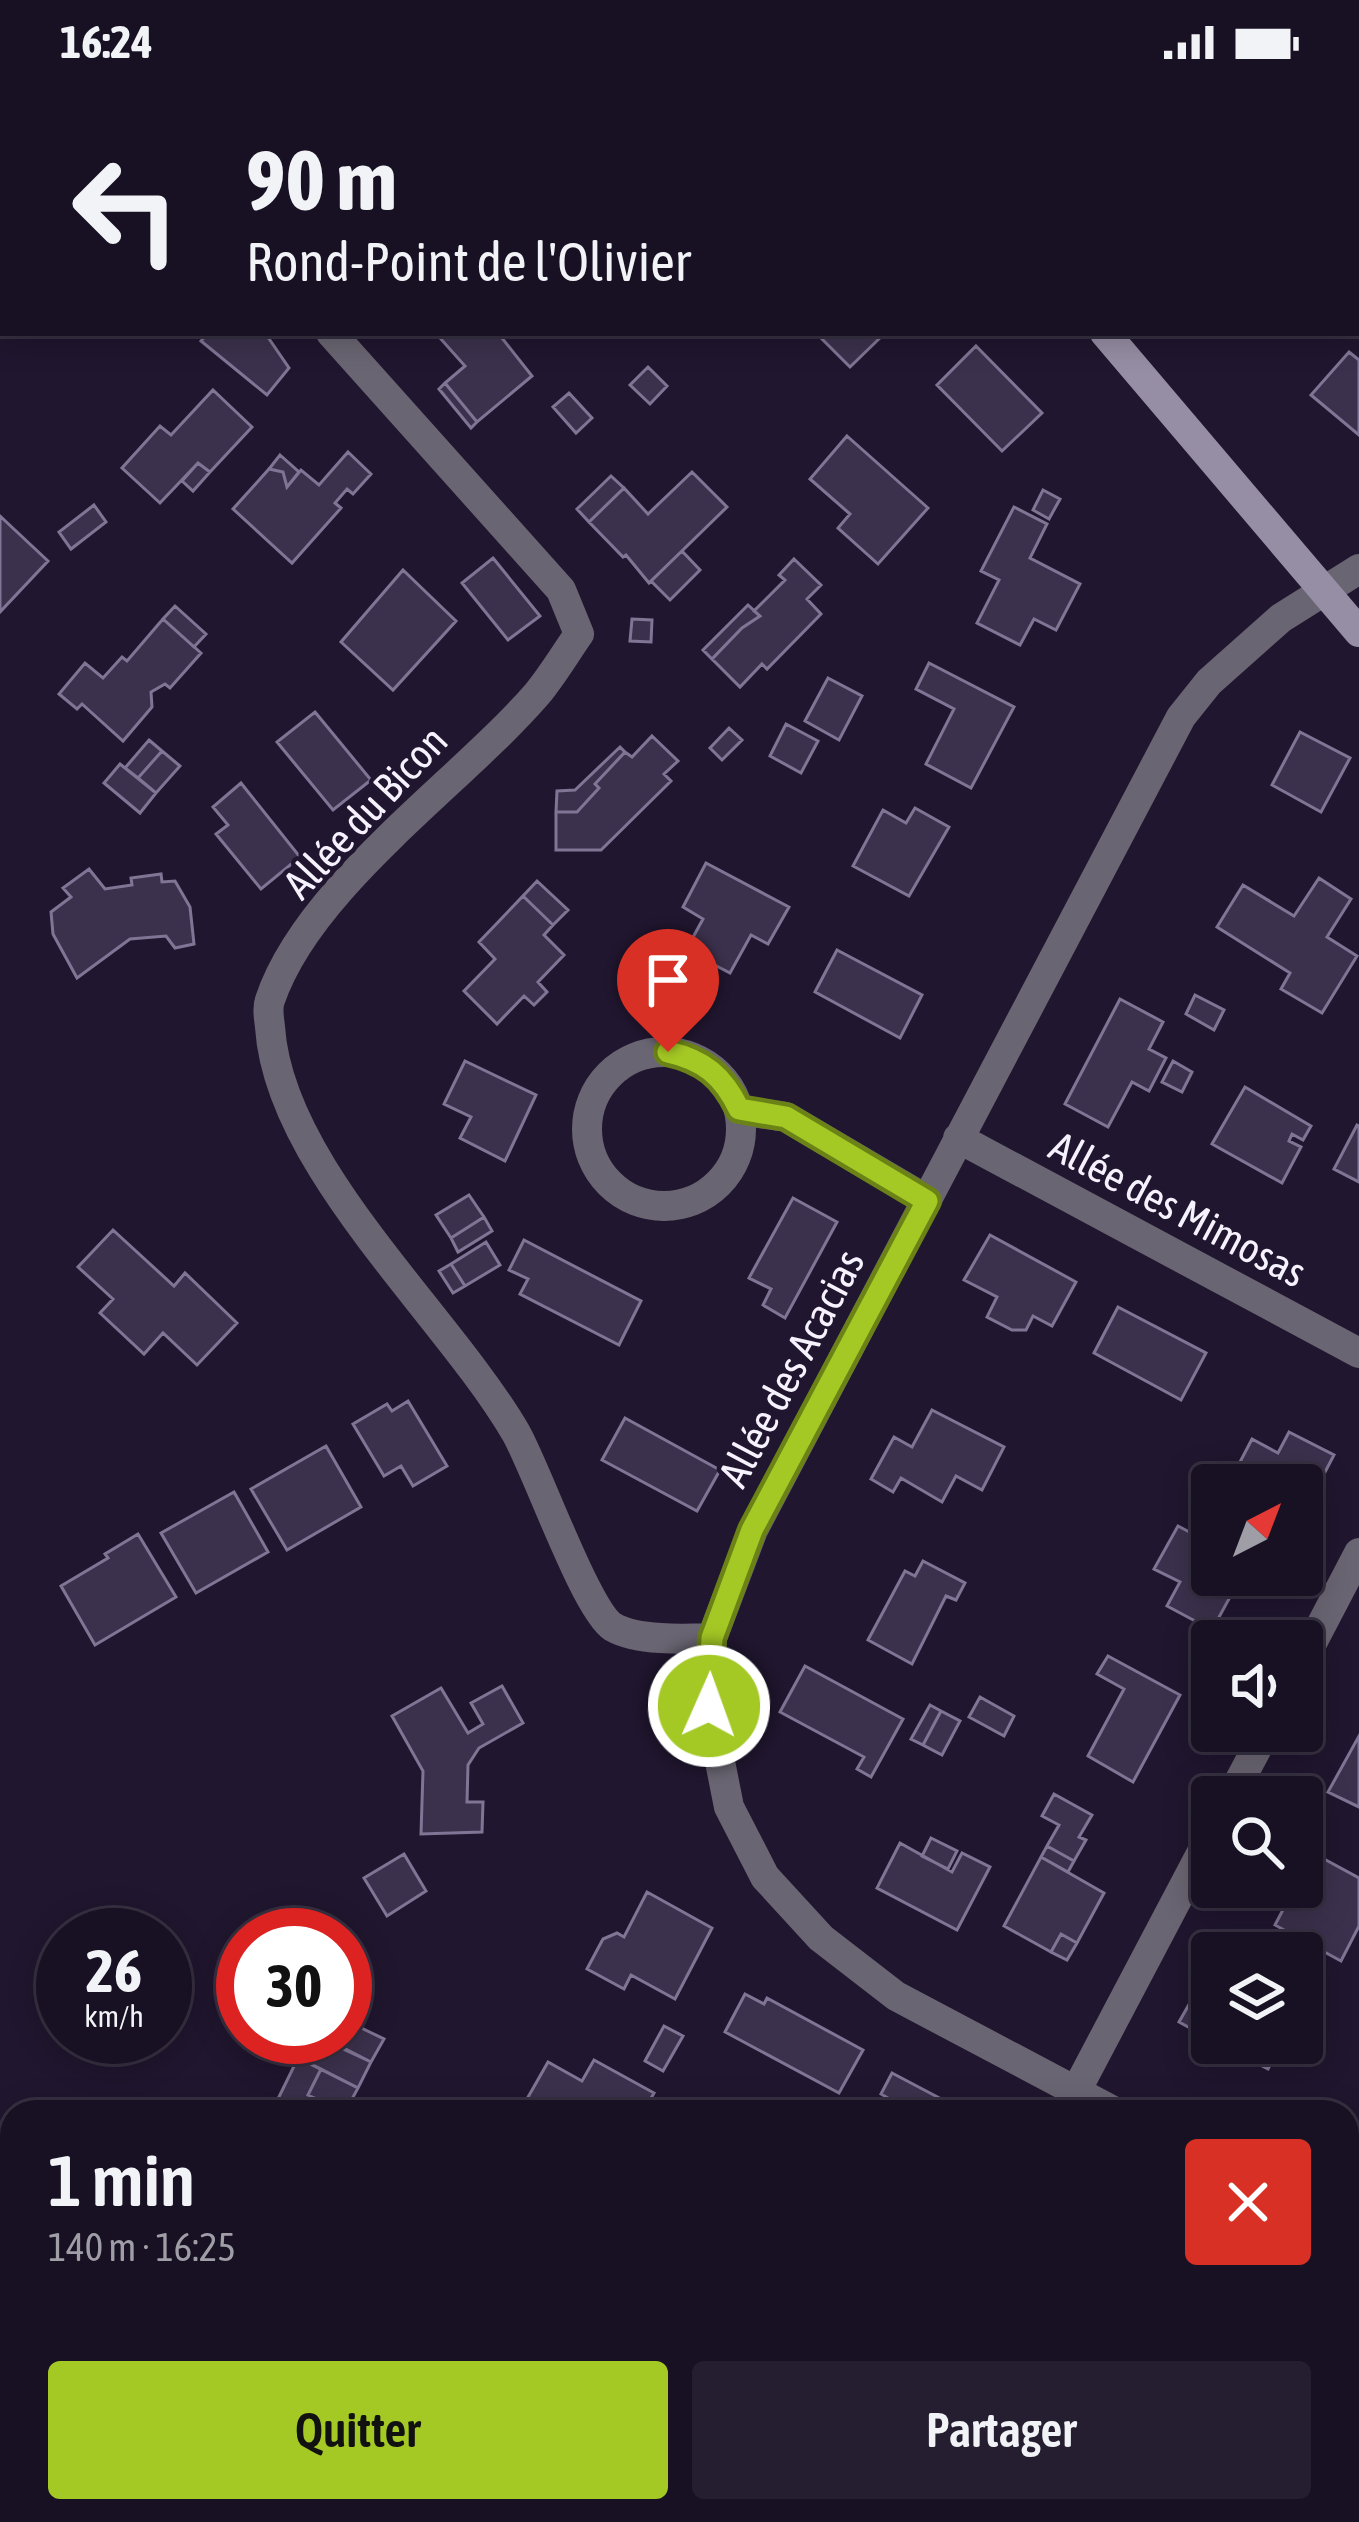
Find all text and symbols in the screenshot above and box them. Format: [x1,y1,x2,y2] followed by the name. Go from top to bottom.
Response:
[60,16,153,68] text: 16:24
[48,132,204,288] icon: left
[246,132,397,228] text: 90 m
[246,231,691,292] text: Rond-Point de l'Olivier
[273,716,457,908] street label: Allée du Bicon
[617,929,719,1052] pin
[635,947,701,1013] icon: arrive
[1042,1121,1314,1297] street label: Allée des Mimosas
[709,1242,873,1494] street label: Allée des Acacias
[1191,1464,1323,1596] north arrow
[1191,1464,1323,2064] map controls
[1191,1620,1323,1752] button: sound
[646,1643,772,1769] position arrow
[1191,1776,1323,1908] button: search
[216,1908,372,2064] speed limit sign: 30
[1191,1932,1323,2064] button: layers
[86,1936,142,2005] text: 26
[84,1999,144,2033] text: km/h
[48,2139,195,2221] text: 1 min
[1185,2139,1311,2265] button: close
[48,2225,236,2269] text: 140 m · 16:25
[48,2361,668,2499] button: Quitter
[692,2361,1311,2499] button: Partager

